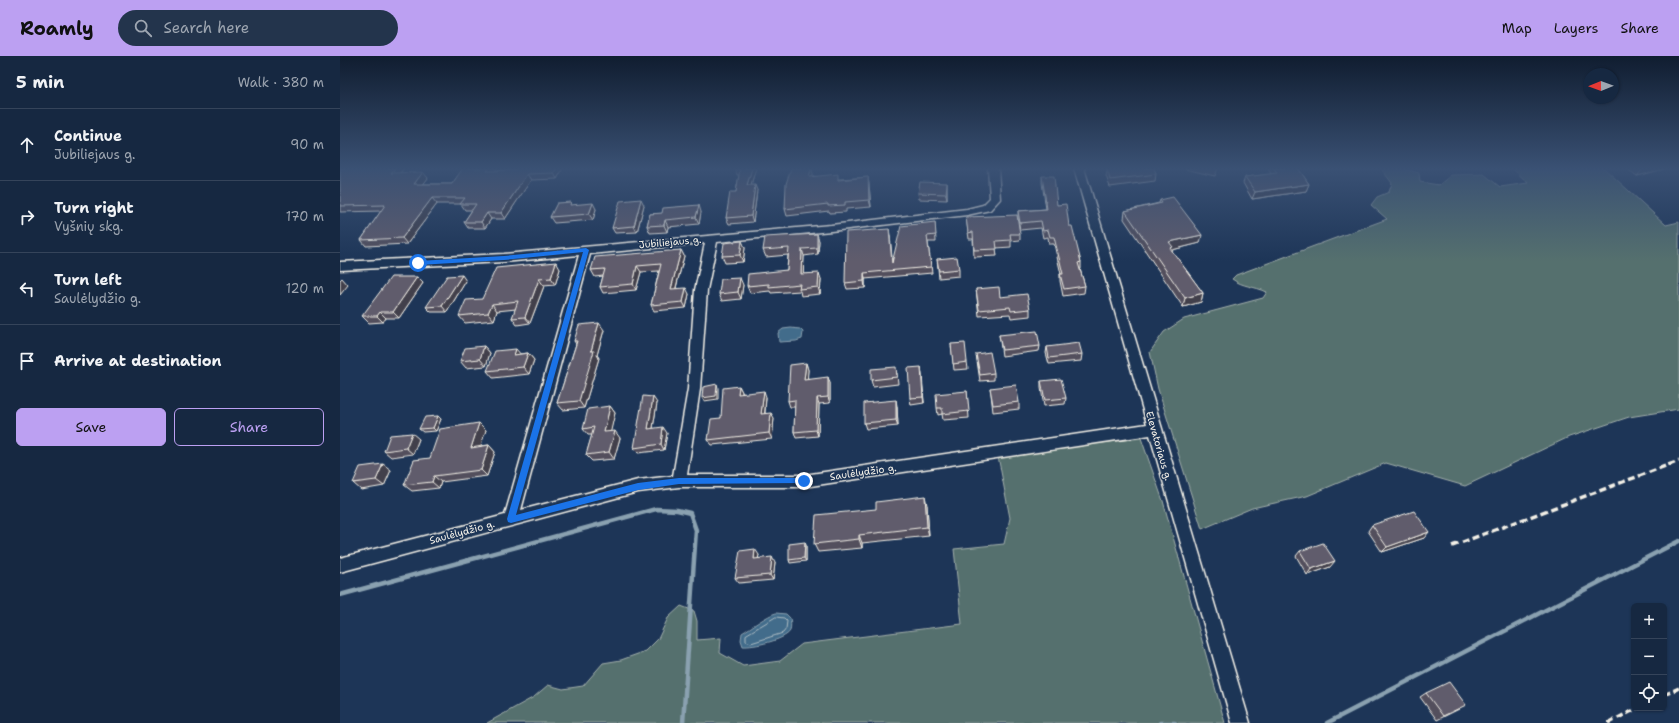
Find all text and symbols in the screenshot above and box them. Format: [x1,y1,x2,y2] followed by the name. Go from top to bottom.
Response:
[118,10,398,46] search box
[20,16,94,41] text: Roamly
[132,17,154,39] icon: search
[164,18,249,38] text: Search here
[1502,19,1532,37] text: Map
[1554,19,1598,37] text: Layers
[1620,19,1659,37] text: Share
[1583,68,1619,104] north arrow
[16,71,64,93] text: 5 min
[238,74,324,91] text: Walk · 380 m
[54,126,122,146] text: Continue
[16,134,38,156] icon: ahead
[290,136,324,153] text: 90 m
[54,146,135,163] text: Jubiliejaus g.
[54,198,134,218] text: Turn right
[16,206,38,228] icon: right
[286,208,324,225] text: 170 m
[54,218,123,235] text: Vyšnių skg.
[638,233,702,251] street label: Jubiliejaus g.
[409,254,427,272] route start
[54,270,122,290] text: Turn left
[16,278,38,300] icon: left
[286,280,324,297] text: 120 m
[54,290,141,307] text: Saulėlydžio g.
[16,350,38,372] icon: arrive
[54,351,222,371] text: Arrive at destination
[16,408,166,446] button: Save
[174,408,324,446] button: Share
[1143,410,1175,483] street label: Elevatoriaus g.
[829,461,898,483] street label: Saulėlydžio g.
[795,472,813,490] route end
[428,517,496,547] street label: Saulėlydžio g.
[1631,603,1667,711] map controls
[1631,603,1667,639] button: +
[1631,639,1667,675] button: −
[1631,675,1667,711] button: locate

